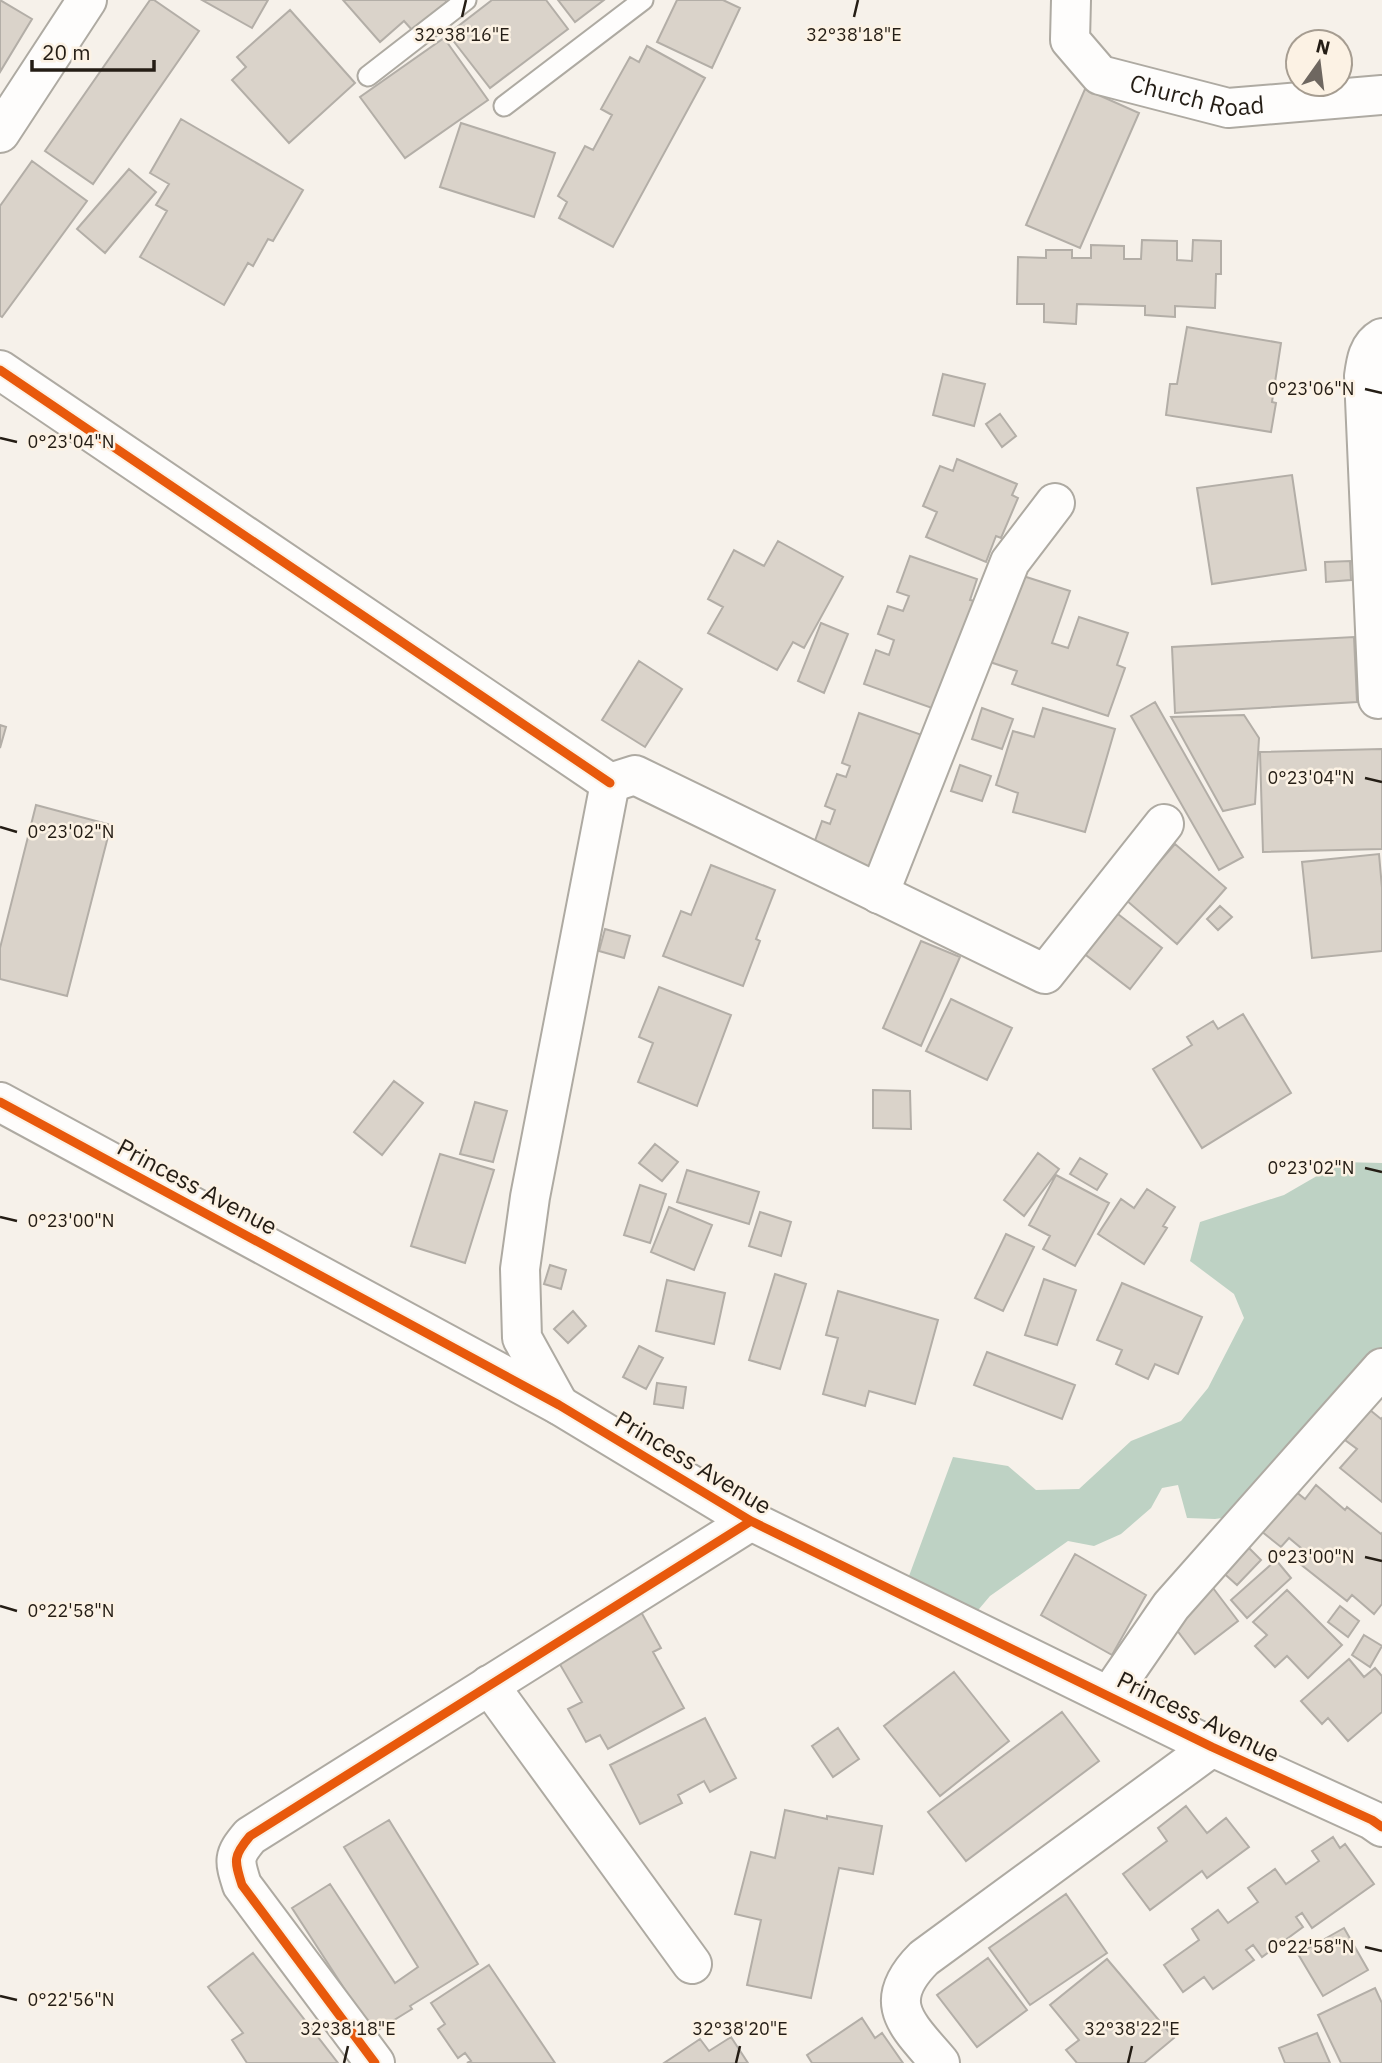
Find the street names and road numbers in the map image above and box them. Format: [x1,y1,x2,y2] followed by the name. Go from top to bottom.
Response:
[1126,66,1266,123] street label: Church Road
[112,1130,283,1242] street label: Princess Avenue
[609,1403,778,1521] street label: Princess Avenue
[1112,1663,1285,1769] street label: Princess Avenue

